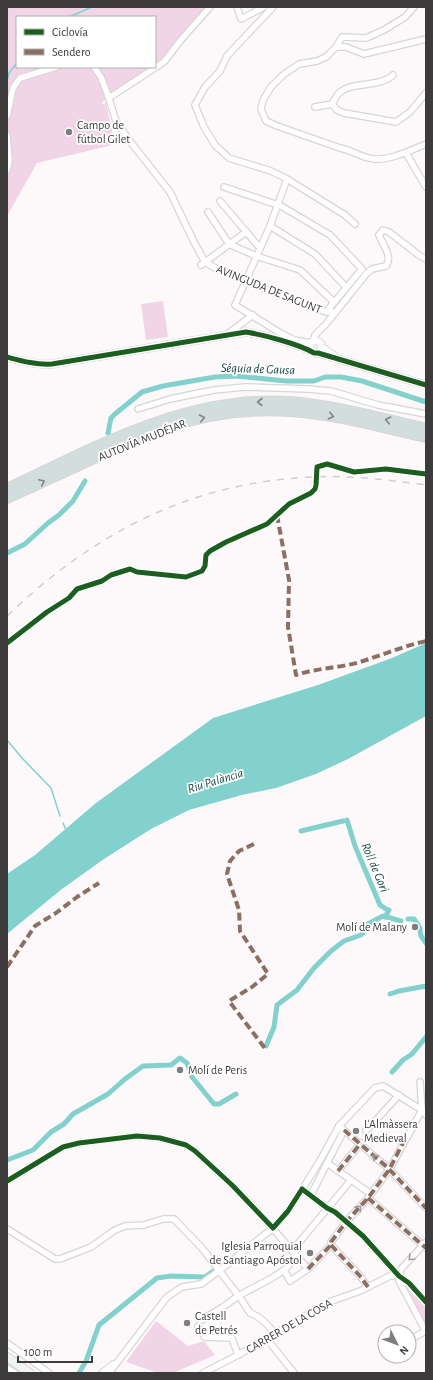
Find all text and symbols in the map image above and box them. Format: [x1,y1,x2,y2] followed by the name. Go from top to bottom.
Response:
[16,16,156,68] legend
[52,26,88,38] text: Ciclovía
[52,46,91,58] text: Sendero
[77,119,130,145] place label: Campo de fútbol Gilet
[64,127,74,137] marker: Campo de fútbol Gilet
[215,262,323,316] street label: AVINGUDA DE SAGUNT
[221,362,296,377] water label: Séquia de Gausa
[257,398,263,406] one-way arrow
[327,411,334,419] one-way arrow
[198,414,205,422] one-way arrow
[96,416,188,463] street label: AUTOVÍA MUDÉJAR
[385,417,391,425] one-way arrow
[38,479,46,487] one-way arrow
[186,767,245,796] water label: Riu Palància
[358,841,391,894] water label: Roll de Gori
[336,921,407,934] place label: Molí de Malany
[410,922,420,932] marker: Molí de Malany
[188,1064,247,1076] place label: Molí de Peris
[175,1065,185,1075] marker: Molí de Peris
[364,1118,418,1144] place label: L'Almàssera Medieval
[351,1126,361,1136] marker: L'Almàssera Medieval
[372,1154,380,1161] one-way arrow
[355,1205,362,1213] one-way arrow
[210,1240,302,1266] place label: Iglesia Parroquial de Santiago Apóstol
[305,1248,315,1258] marker: Iglesia Parroquial de Santiago Apóstol
[408,1253,416,1261] one-way arrow
[244,1297,334,1355] street label: CARRER DE LA COSA
[195,1310,238,1336] place label: Castell de Petrés
[182,1318,192,1328] marker: Castell de Petrés
[377,1324,417,1364] north arrow
[18,1338,92,1364] scale bar
[397,1344,411,1357] text: N
[24,1346,52,1358] text: 100 m

